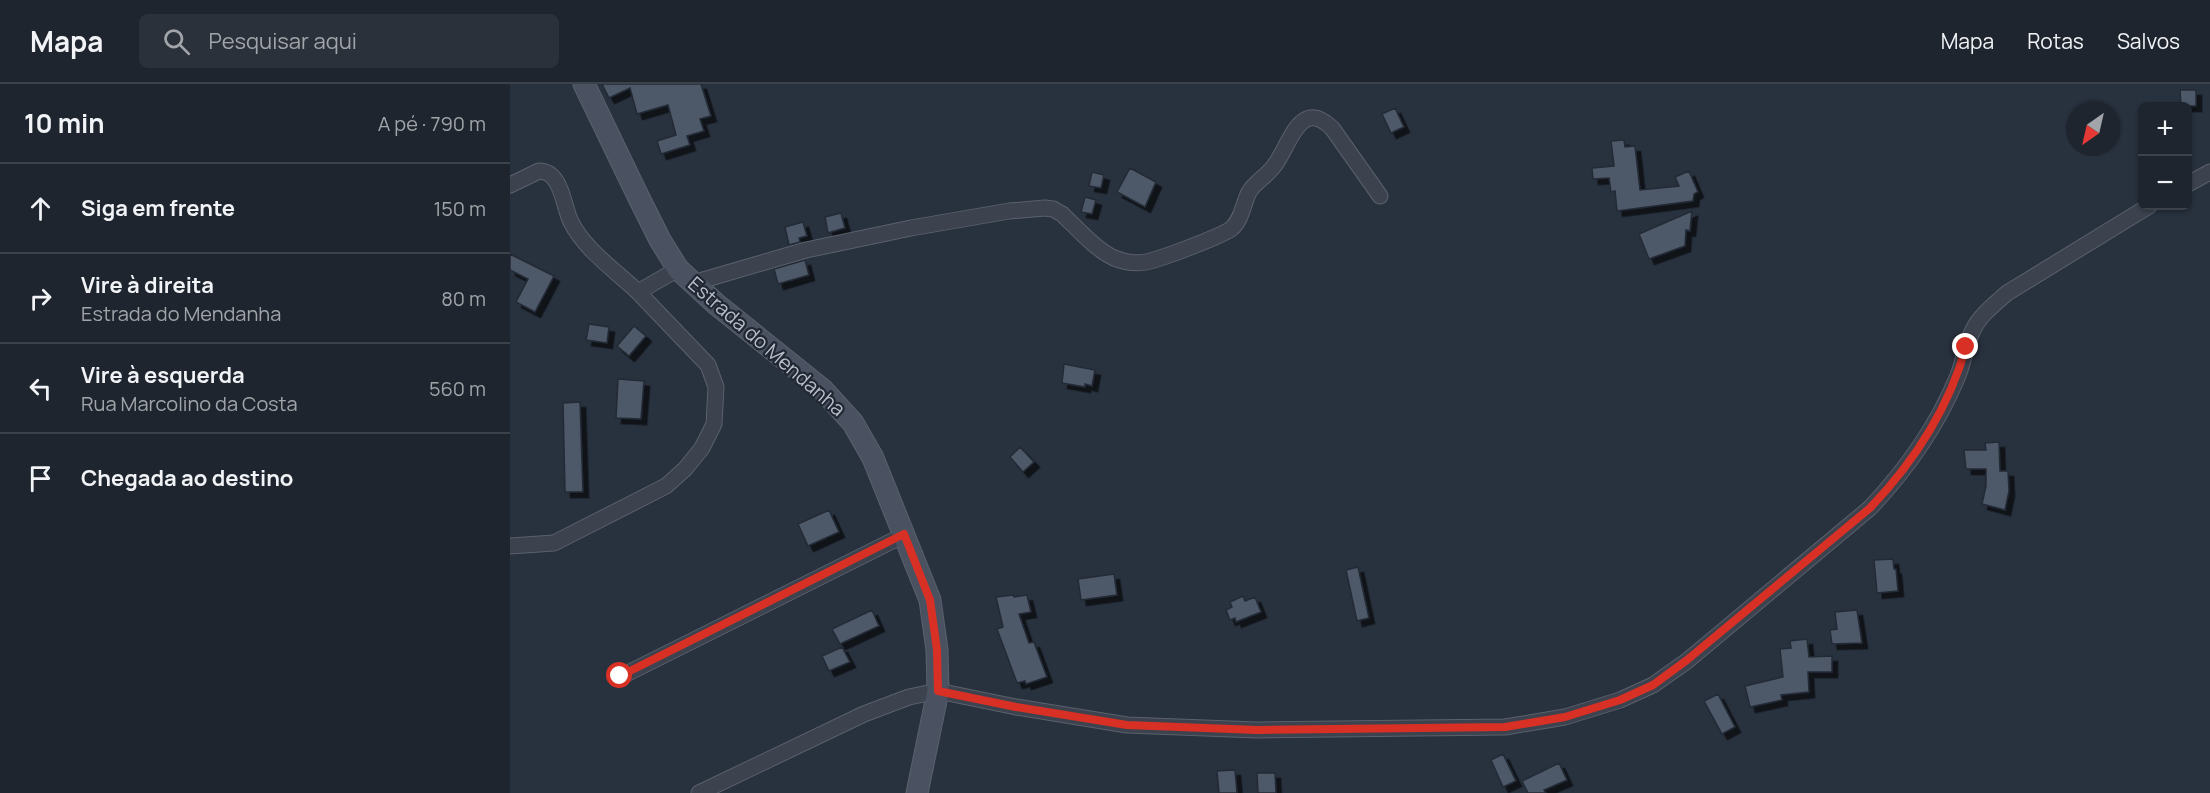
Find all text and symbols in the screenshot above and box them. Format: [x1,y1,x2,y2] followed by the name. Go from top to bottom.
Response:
[139,14,559,68] search box
[30,22,103,60] text: Mapa
[160,25,193,58] icon: search
[208,26,357,56] text: Pesquisar aqui
[1941,27,1994,55] text: Mapa
[2027,27,2084,55] text: Rotas
[2117,27,2180,55] text: Salvos
[2066,102,2120,156] north arrow
[2138,102,2192,210] map controls
[2138,102,2192,156] button: +
[24,105,105,141] text: 10 min
[378,110,486,137] text: A pé · 790 m
[2138,156,2192,210] button: −
[24,192,57,225] icon: ahead
[81,193,235,223] text: Siga em frente
[433,195,486,222] text: 150 m
[81,270,214,300] text: Vire à direita
[683,270,851,422] street label: Estrada do Mendanha
[24,282,57,315] icon: right
[441,285,486,312] text: 80 m
[81,300,281,327] text: Estrada do Mendanha
[1952,333,1978,359] route end
[81,360,245,390] text: Vire à esquerda
[24,372,57,405] icon: left
[429,375,486,402] text: 560 m
[81,390,298,417] text: Rua Marcolino da Costa
[24,462,57,495] icon: arrive
[81,463,293,493] text: Chegada ao destino
[606,662,632,688] route start

